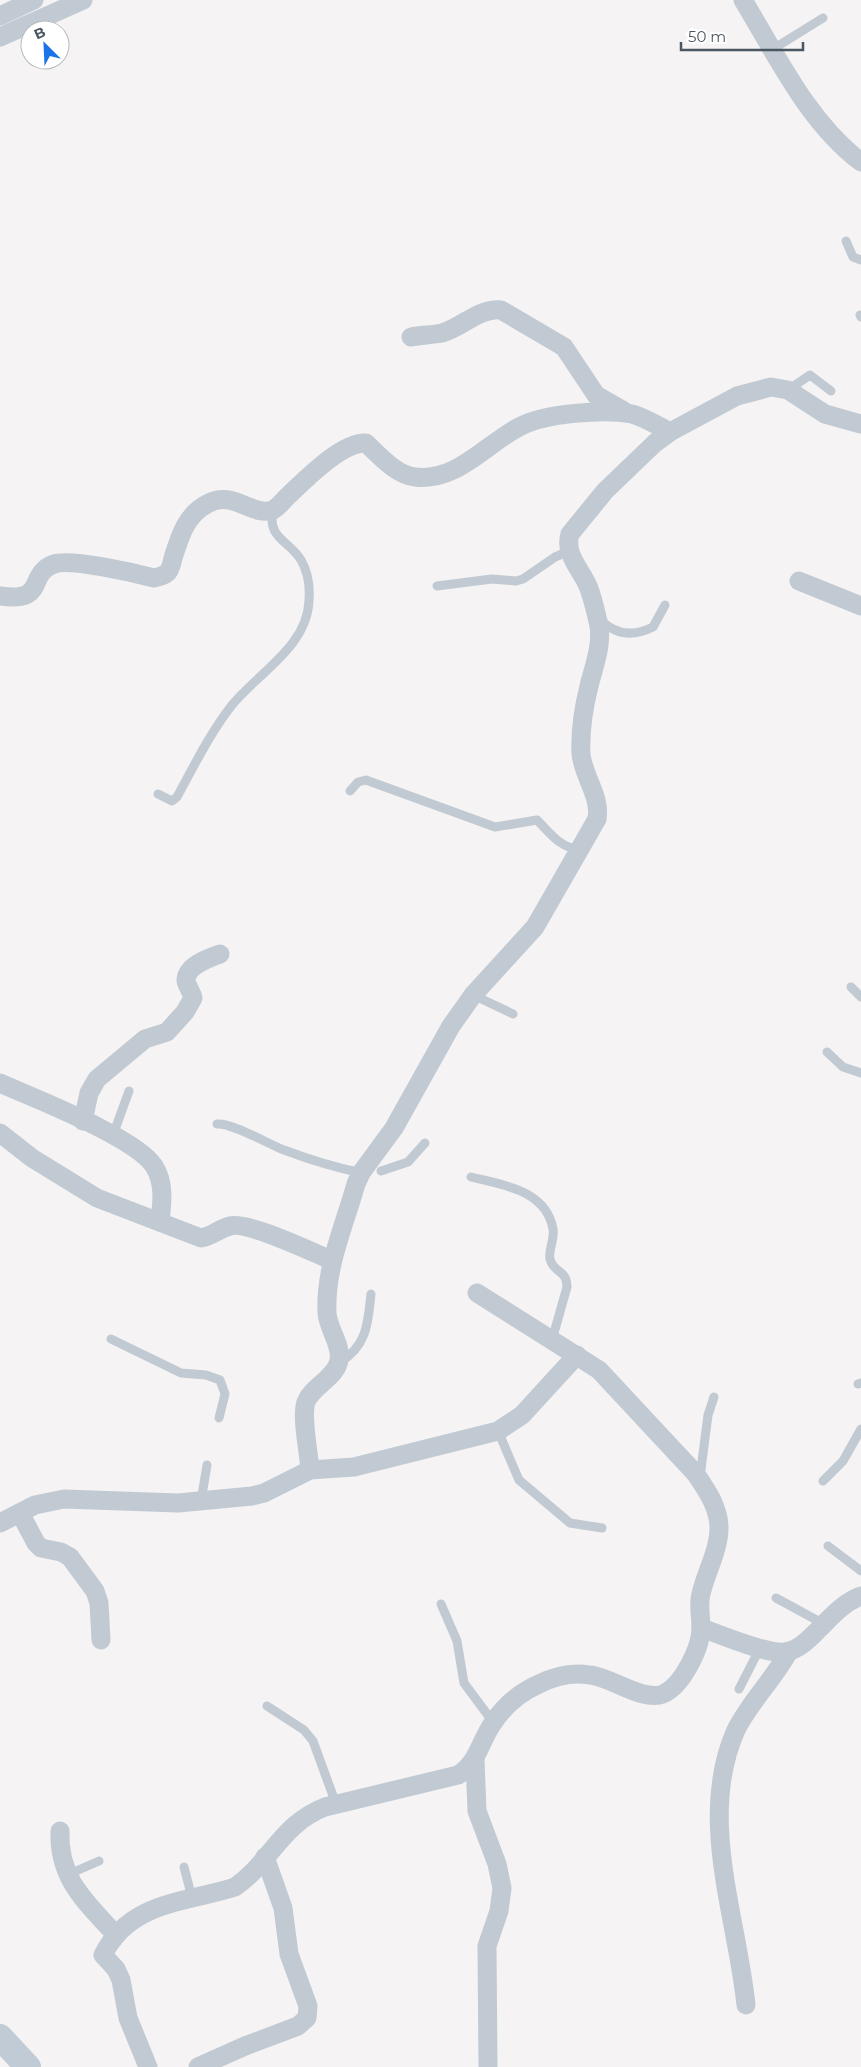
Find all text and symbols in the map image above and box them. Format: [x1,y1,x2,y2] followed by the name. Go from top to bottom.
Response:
[20,20,70,70] north arrow
[681,20,804,52] scale bar
[31,23,49,44] text: B
[688,27,726,46] text: 50 m

